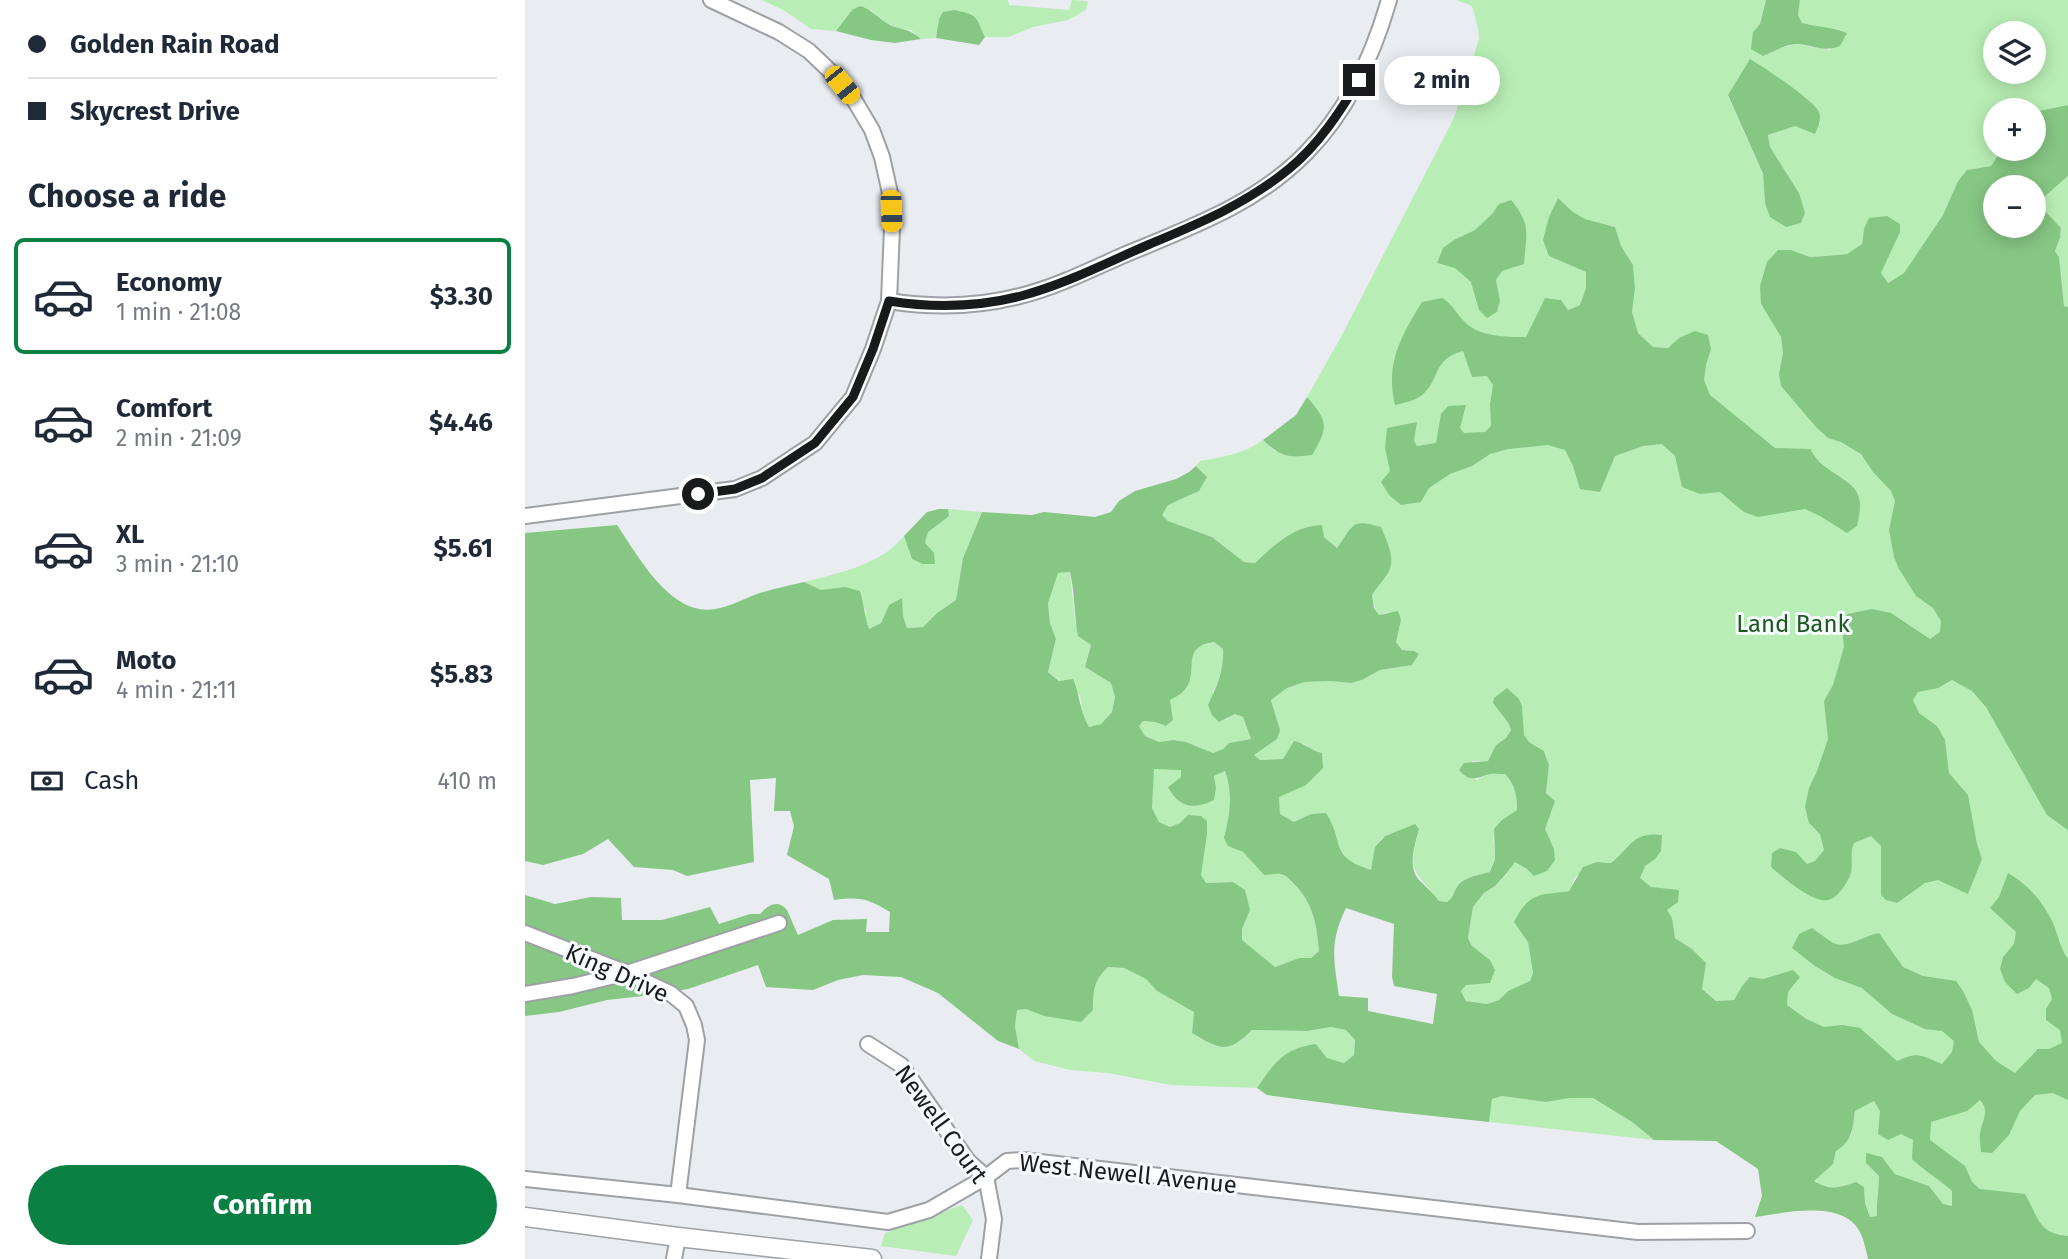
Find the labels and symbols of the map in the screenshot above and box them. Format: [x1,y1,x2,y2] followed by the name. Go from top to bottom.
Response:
[1383,56,1499,104] callout: 2 min
[821,62,864,108] car
[1343,64,1375,96] route end
[880,190,903,232] car
[682,478,714,510] route start
[1736,610,1850,638] park label: Land Bank
[561,938,673,1008] street label: King Drive
[889,1060,993,1189] street label: Newell Court
[1018,1149,1238,1199] street label: West Newell Avenue

